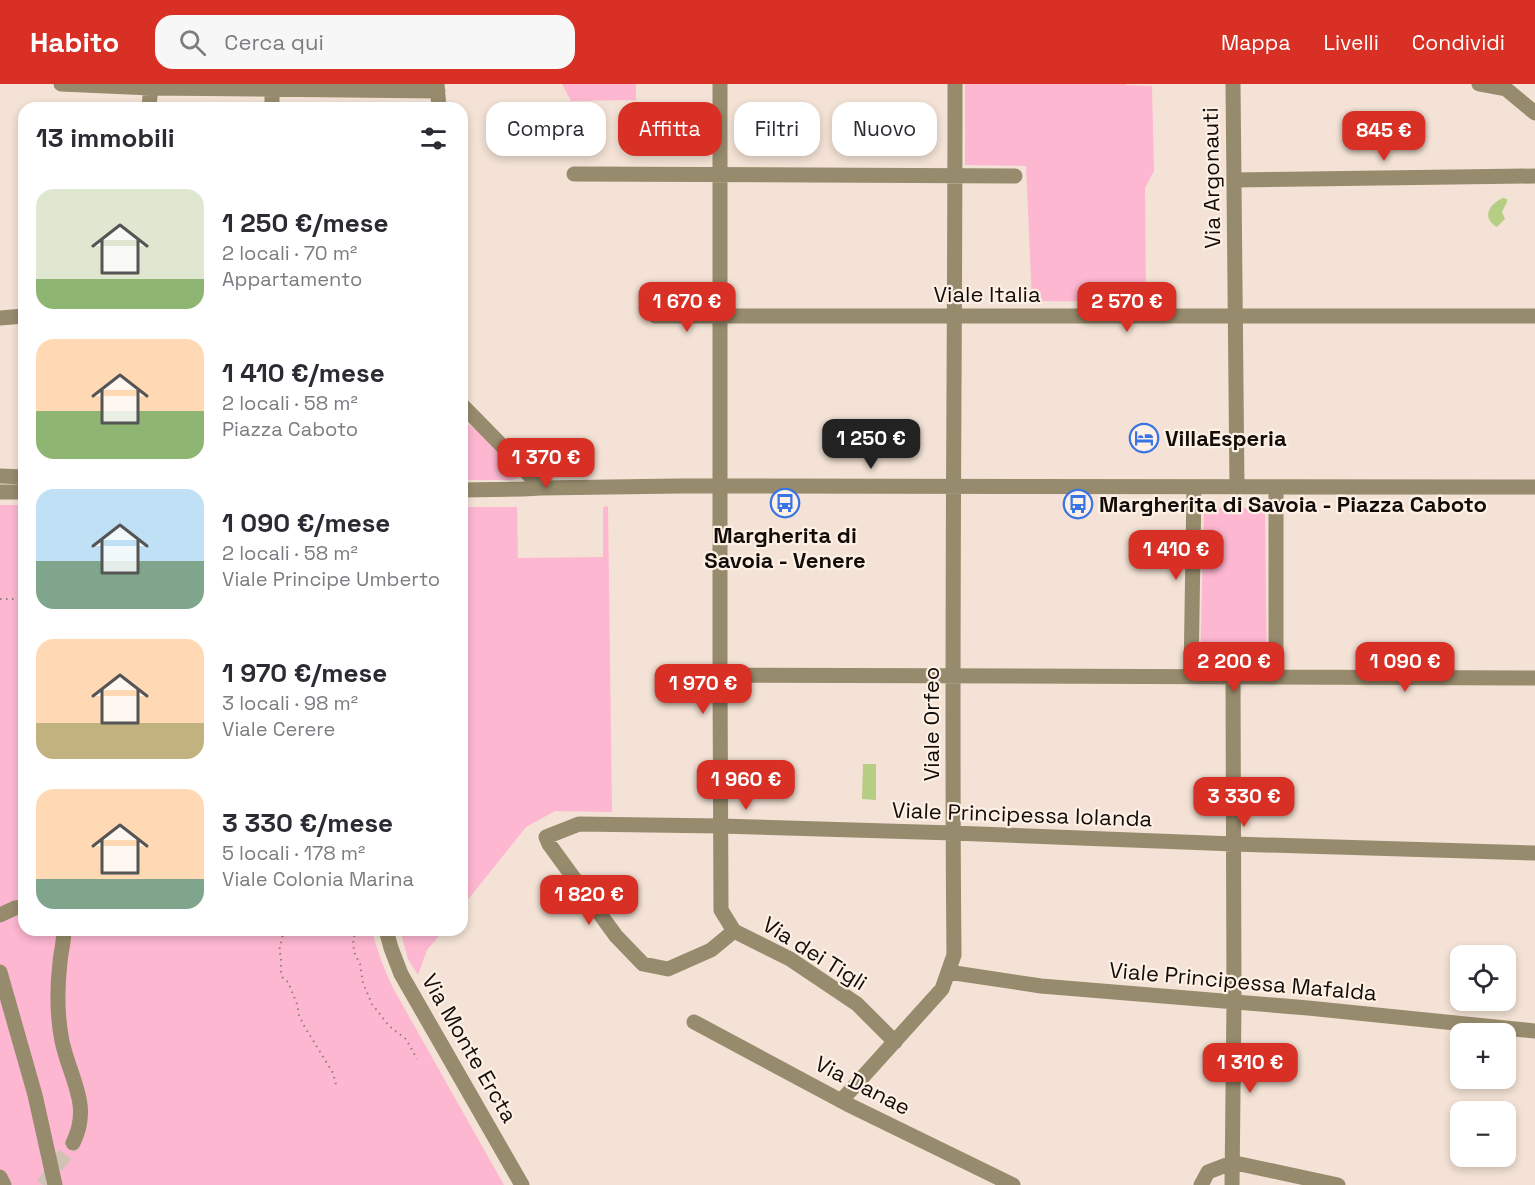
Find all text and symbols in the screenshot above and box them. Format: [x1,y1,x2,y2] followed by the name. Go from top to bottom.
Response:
[155,15,575,69] search box
[30,24,119,60] text: Habito
[176,26,209,59] icon: search
[224,28,324,56] text: Cerca qui
[1221,29,1290,56] text: Mappa
[1323,29,1379,56] text: Livelli
[1412,29,1505,56] text: Condividi
[486,102,606,156] chip: Compra
[618,102,722,156] chip: Affitta
[734,102,820,156] chip: Filtri
[832,102,937,156] chip: Nuovo
[1196,107,1226,249] street label: Via Argonauti
[1342,111,1426,162] pin: 845 €
[1356,117,1412,143] text: 845 €
[36,121,175,155] text: 13 immobili
[417,122,450,155] icon: filters
[222,206,388,240] text: 1 250 €/mese
[84,213,156,285] icon: home
[222,240,357,266] text: 2 locali · 70 m²
[222,266,362,292] text: Appartamento
[933,280,1041,308] street label: Viale Italia
[632,282,742,333] pin: 1 670 €
[1072,282,1182,333] pin: 2 570 €
[653,288,721,314] text: 1 670 €
[1091,288,1163,314] text: 2 570 €
[222,356,385,390] text: 1 410 €/mese
[84,363,156,435] icon: home
[222,390,358,416] text: 2 locali · 58 m²
[222,416,358,442] text: Piazza Caboto
[816,419,926,470] pin: 1 250 €
[1128,422,1160,454] hotel icon: VillaEsperia
[1165,424,1287,452] place label: VillaEsperia
[836,425,906,451] text: 1 250 €
[491,438,601,489] pin: 1 370 €
[512,444,580,470] text: 1 370 €
[769,487,801,519] bus stop icon: Margherita di Savoia - Venere
[1062,488,1094,520] bus stop icon: Margherita di Savoia - Piazza Caboto
[1099,490,1487,518] place label: Margherita di Savoia - Piazza Caboto
[222,506,390,540] text: 1 090 €/mese
[84,513,156,585] icon: home
[704,521,866,574] place label: Margherita di Savoia - Venere
[1121,530,1231,581] pin: 1 410 €
[1143,536,1209,562] text: 1 410 €
[222,540,358,566] text: 2 locali · 58 m²
[222,566,440,592] text: Viale Principe Umberto
[1179,642,1289,693] pin: 2 200 €
[1350,642,1460,693] pin: 1 090 €
[1197,648,1271,674] text: 2 200 €
[1369,648,1441,674] text: 1 090 €
[222,656,387,690] text: 1 970 €/mese
[84,663,156,735] icon: home
[648,664,758,715] pin: 1 970 €
[917,667,945,781] street label: Viale Orfeo
[669,670,737,696] text: 1 970 €
[222,690,358,716] text: 3 locali · 98 m²
[222,716,335,742] text: Viale Cerere
[691,760,801,811] pin: 1 960 €
[711,766,781,792] text: 1 960 €
[1189,777,1299,828] pin: 3 330 €
[1207,783,1281,809] text: 3 330 €
[891,795,1153,833] street label: Viale Principessa Iolanda
[222,806,393,840] text: 3 330 €/mese
[84,813,156,885] icon: home
[222,840,365,866] text: 5 locali · 178 m²
[222,866,414,892] text: Viale Colonia Marina
[534,875,644,926] pin: 1 820 €
[554,881,624,907] text: 1 820 €
[758,910,872,996] street label: Via dei Tigli
[1450,945,1516,1167] map controls
[1450,945,1516,1011] button: locate
[1108,955,1378,1007] street label: Viale Principessa Mafalda
[416,969,524,1128] street label: Via Monte Ercta
[1450,1023,1516,1089] button: +
[1195,1043,1305,1094] pin: 1 310 €
[811,1049,915,1121] street label: Via Danae
[1217,1049,1283,1075] text: 1 310 €
[1450,1101,1516,1167] button: −

